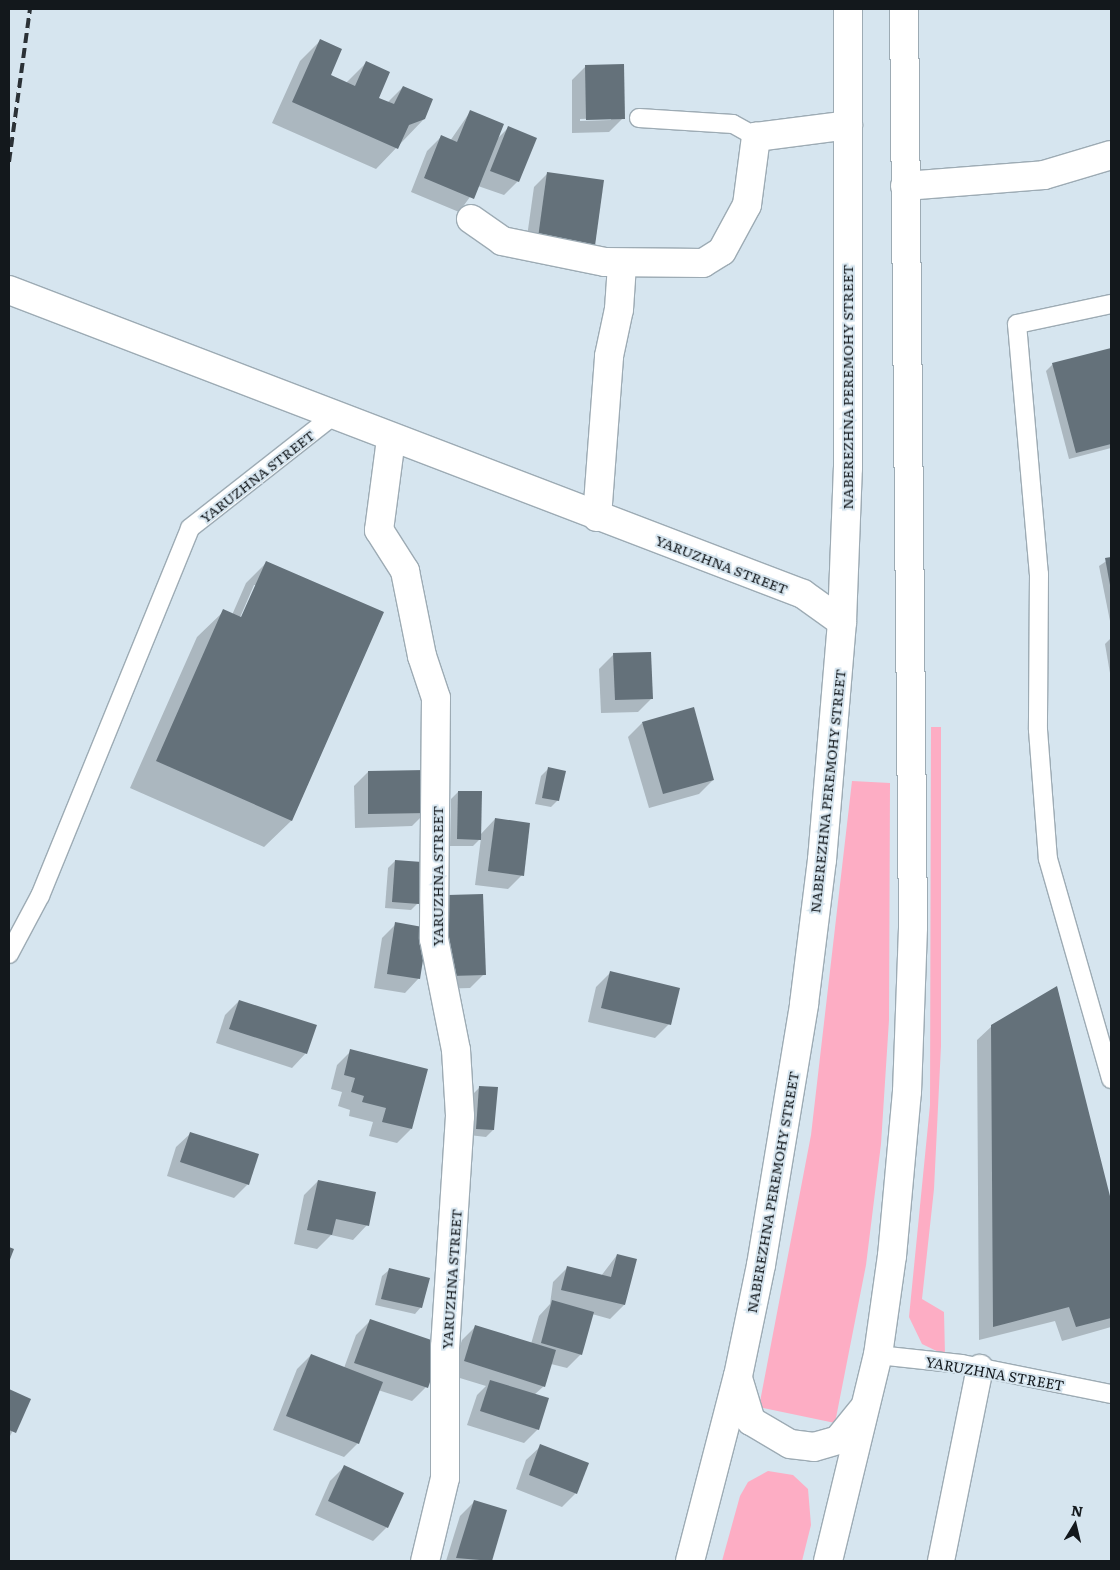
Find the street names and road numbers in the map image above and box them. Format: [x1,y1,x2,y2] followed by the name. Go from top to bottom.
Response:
[839,264,855,510] street label: NABEREZHNA PEREMOHY STREET
[196,426,318,526] street label: YARUZHNA STREET
[653,531,791,597] street label: YARUZHNA STREET
[806,668,848,914] street label: NABEREZHNA PEREMOHY STREET
[429,806,445,946] street label: YARUZHNA STREET
[742,1070,802,1314] street label: NABEREZHNA PEREMOHY STREET
[438,1208,464,1350] street label: YARUZHNA STREET
[924,1353,1066,1393] street label: YARUZHNA STREET

